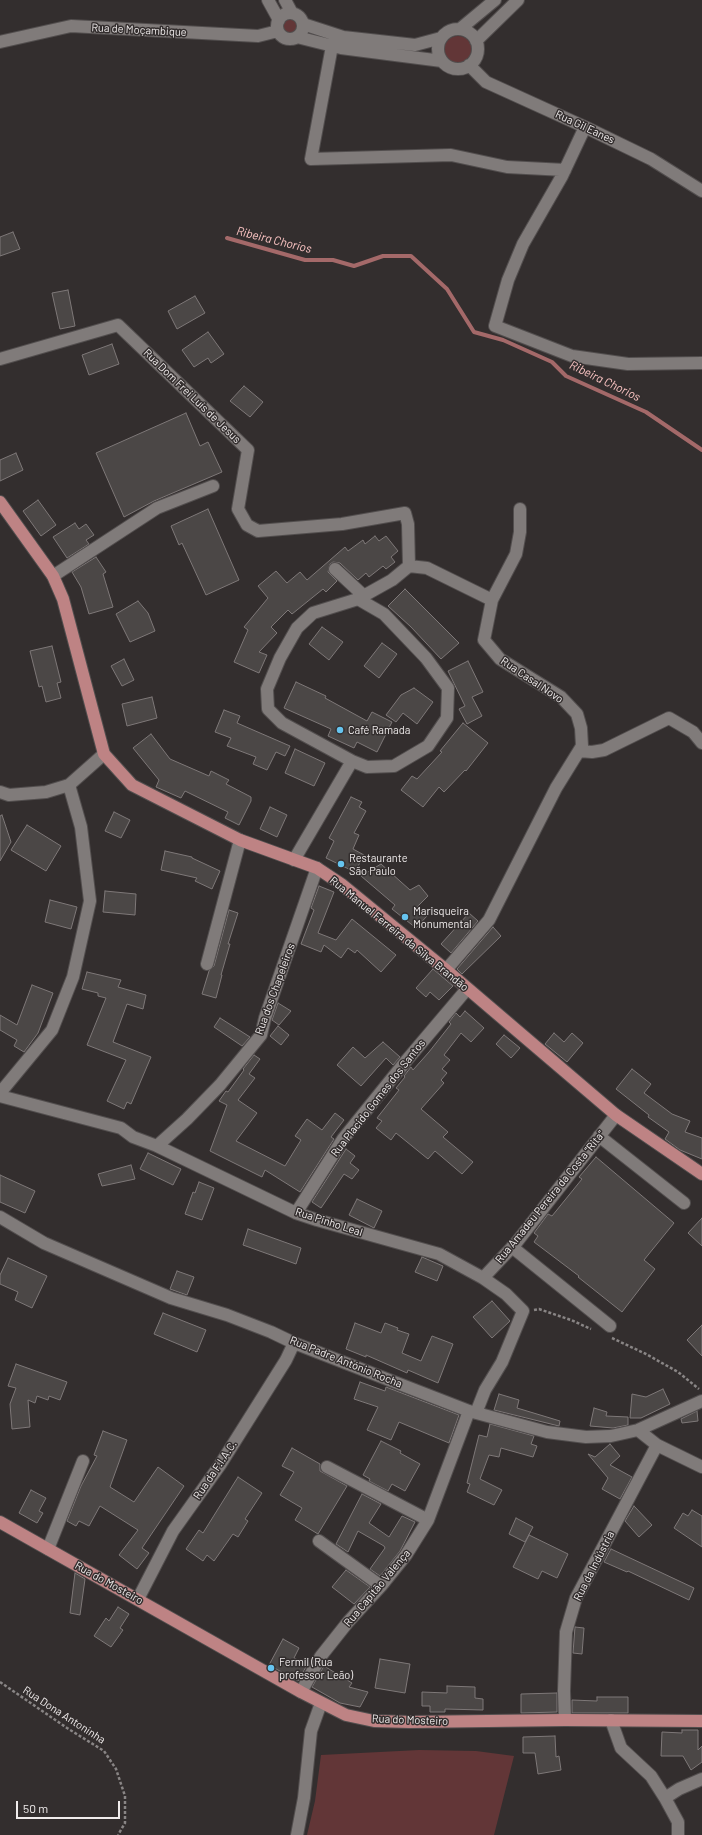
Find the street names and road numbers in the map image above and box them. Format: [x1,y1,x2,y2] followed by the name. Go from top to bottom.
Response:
[91,21,187,39] street label: Rua de Moçambique
[553,108,617,146] street label: Rua Gil Eanes
[141,346,243,446] street label: Rua Dom Frei Luís de Jesus
[498,654,566,706] street label: Rua Casal Novo
[327,874,471,994] street label: Rua Manuel Ferreira da Silva Brandão
[252,941,298,1037] street label: Rua dos Chapeleiros
[328,1037,428,1159] street label: Rua Placido Gomes dos Santos
[492,1128,608,1266] street label: Rua Amadeu Pereira da Costa "Rita"
[294,1205,364,1239] street label: Rua Pinho Leal
[288,1333,404,1391] street label: Rua Padre António Rocha
[190,1438,240,1502] street label: Rua da F.I.A.C.
[571,1529,617,1603] street label: Rua da Indústria
[341,1547,413,1629] street label: Rua Capitão Valença
[72,1559,146,1607] street label: Rua do Mosteiro
[20,1683,108,1747] street label: Rua Dona Antoninha
[372,1712,448,1728] street label: Rua do Mosteiro

